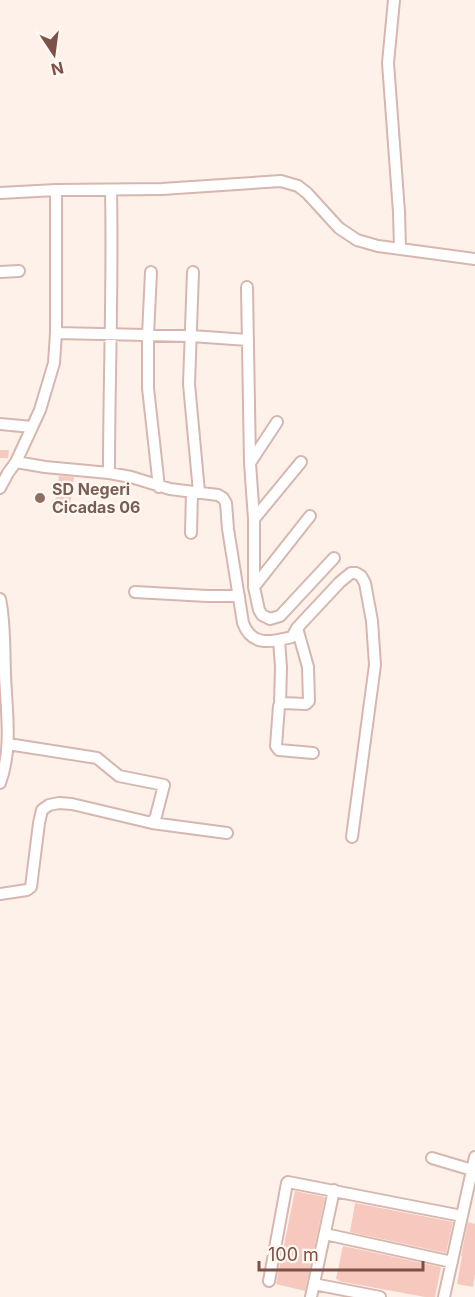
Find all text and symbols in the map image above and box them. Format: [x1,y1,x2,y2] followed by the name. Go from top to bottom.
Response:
[24,24,84,84] north arrow
[49,57,66,80] text: N
[52,479,140,517] place label: SD Negeri Cicadas 06
[33,491,47,505] marker: SD Negeri Cicadas 06
[259,1234,422,1272] scale bar
[268,1244,319,1265] text: 100 m

